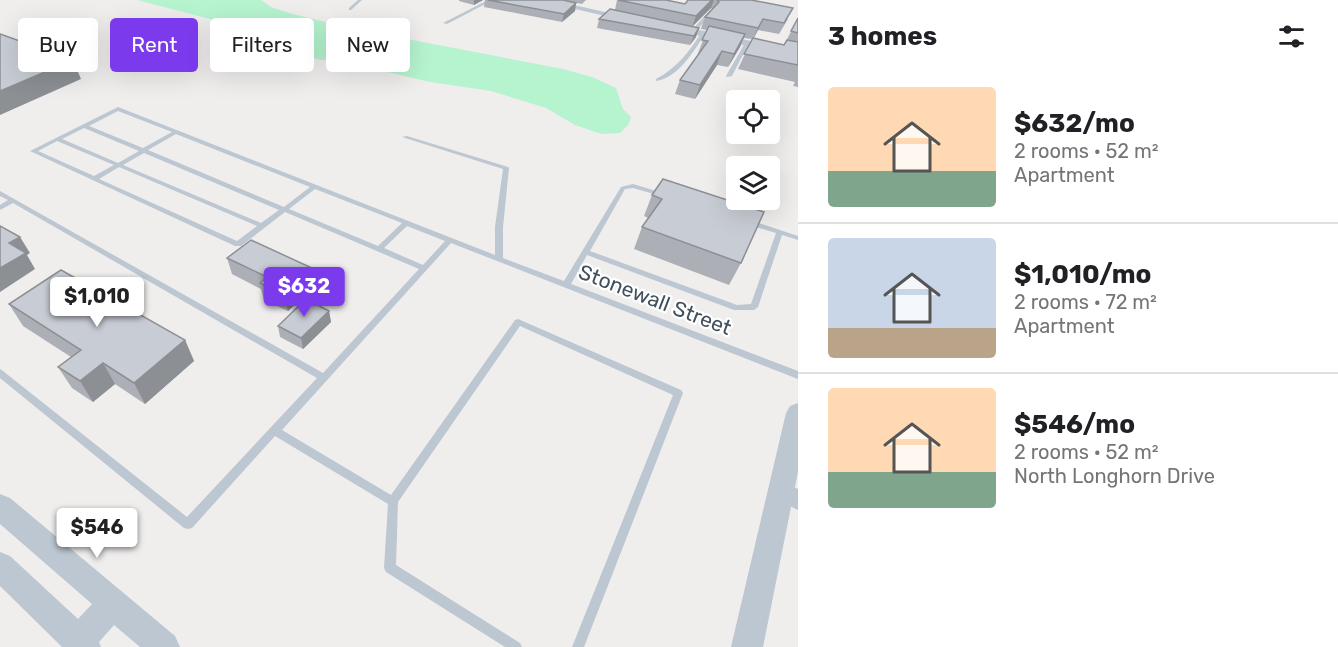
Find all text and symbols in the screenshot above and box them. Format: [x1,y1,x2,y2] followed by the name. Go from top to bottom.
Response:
[18,18,98,72] chip: Buy
[110,18,198,72] chip: Rent
[210,18,314,72] chip: Filters
[326,18,410,72] chip: New
[1275,20,1308,53] icon: filters
[828,21,937,52] text: 3 homes
[726,90,780,210] map controls
[726,90,780,144] button: locate
[1014,108,1135,139] text: $632/mo
[876,111,948,183] icon: home
[1014,139,1159,163] text: 2 rooms · 52 m²
[726,156,780,210] button: layers
[1014,163,1115,187] text: Apartment
[575,259,735,340] street label: Stonewall Street
[1014,259,1151,290] text: $1,010/mo
[876,262,948,334] icon: home
[268,267,340,318] pin: $632
[278,274,330,298] text: $632
[48,277,146,328] pin: $1,010
[64,284,130,308] text: $1,010
[1014,290,1157,314] text: 2 rooms · 72 m²
[1014,314,1115,338] text: Apartment
[1014,409,1135,440] text: $546/mo
[876,412,948,484] icon: home
[1014,440,1159,464] text: 2 rooms · 52 m²
[1014,464,1215,488] text: North Longhorn Drive
[61,508,133,559] pin: $546
[71,515,123,539] text: $546

